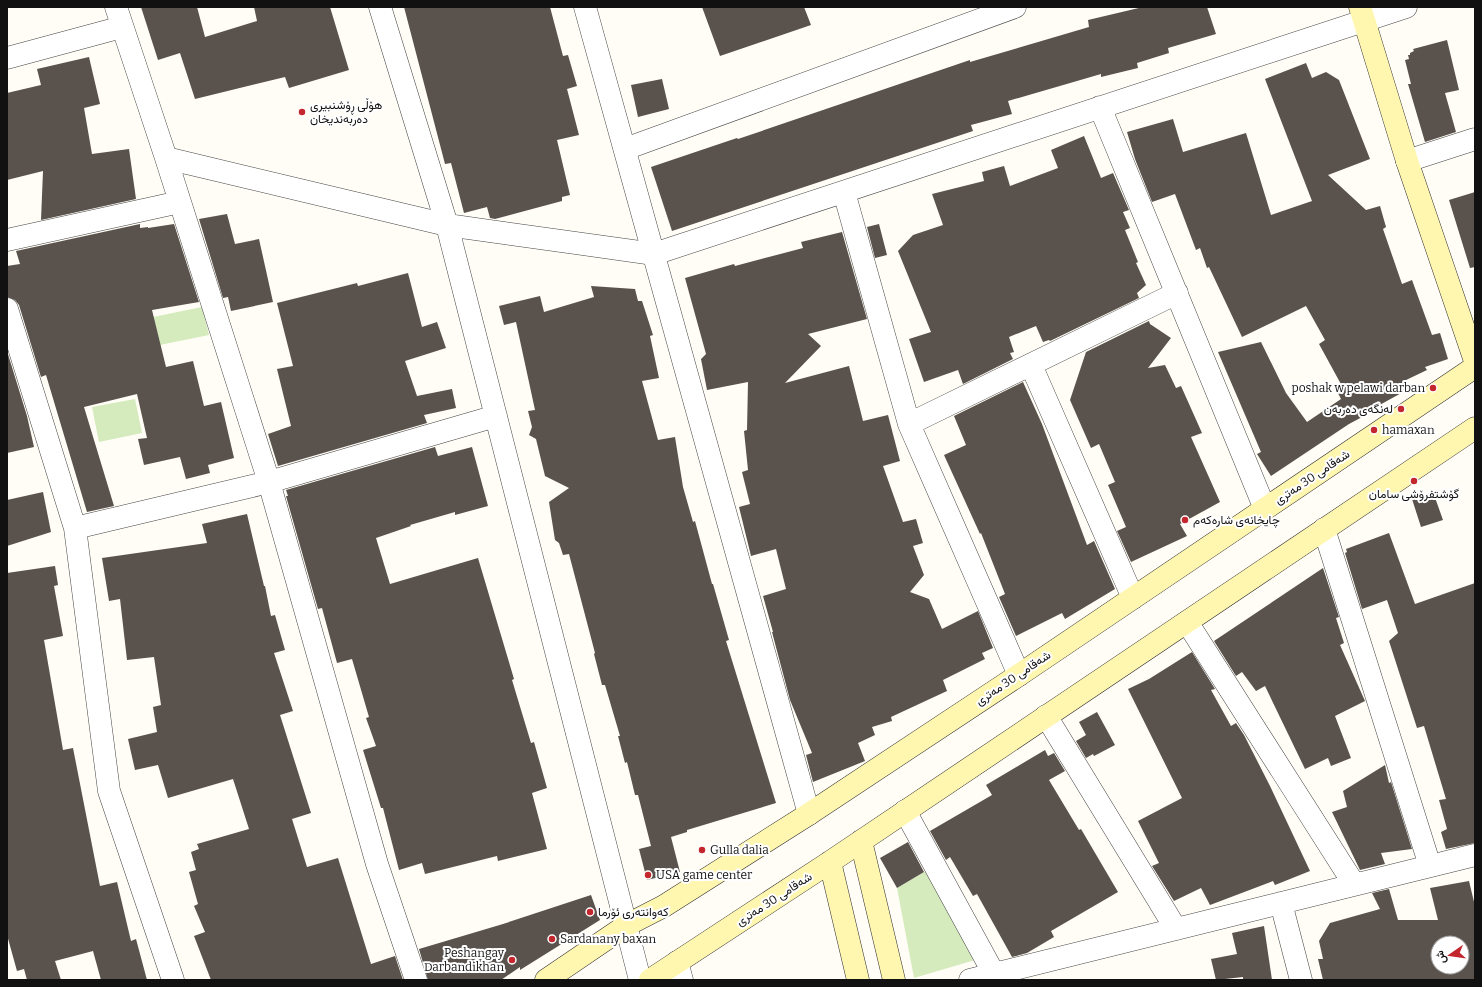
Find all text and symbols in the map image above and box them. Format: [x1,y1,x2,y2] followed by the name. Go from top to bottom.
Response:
[310,97,382,127] place label: هۆڵی ڕۆشنبیری دەربەندیخان
[297,107,307,117] marker: هۆڵی ڕۆشنبیری دەربەندیخان
[1291,381,1425,395] place label: poshak w pelawi darban
[1428,383,1438,393] marker: poshak w pelawi darban
[1324,402,1393,417] place label: لەنگەی دەربەن
[1396,404,1406,414] marker: لەنگەی دەربەن
[1382,423,1435,437] place label: hamaxan
[1369,425,1379,435] marker: hamaxan
[1272,447,1353,508] street label: شەقامی 30 مەتری
[1409,476,1419,486] marker: گۆشتفرۆشی سامان
[1369,487,1459,502] place label: گۆشتفرۆشی سامان
[1193,513,1280,528] place label: چایخانەی شارەکەم
[1180,515,1190,525] marker: چایخانەی شارەکەم
[973,648,1054,709] street label: شەقامی 30 مەتری
[710,843,769,857] place label: Gulla dalia
[697,845,707,855] marker: Gulla dalia
[656,868,753,882] place label: USA game center
[733,869,815,930] street label: شەقامی 30 مەتری
[643,870,653,880] marker: USA game center
[598,905,669,920] place label: کەوانتەری ئۆرما
[585,907,595,917] marker: کەوانتەری ئۆرما
[560,932,657,946] place label: Sardanany baxan
[547,934,557,944] marker: Sardanany baxan
[1430,935,1470,975] north arrow
[424,946,505,974] place label: Peshangay Darbandikhan
[1433,949,1449,965] text: ش
[507,955,517,965] marker: Peshangay Darbandikhan

